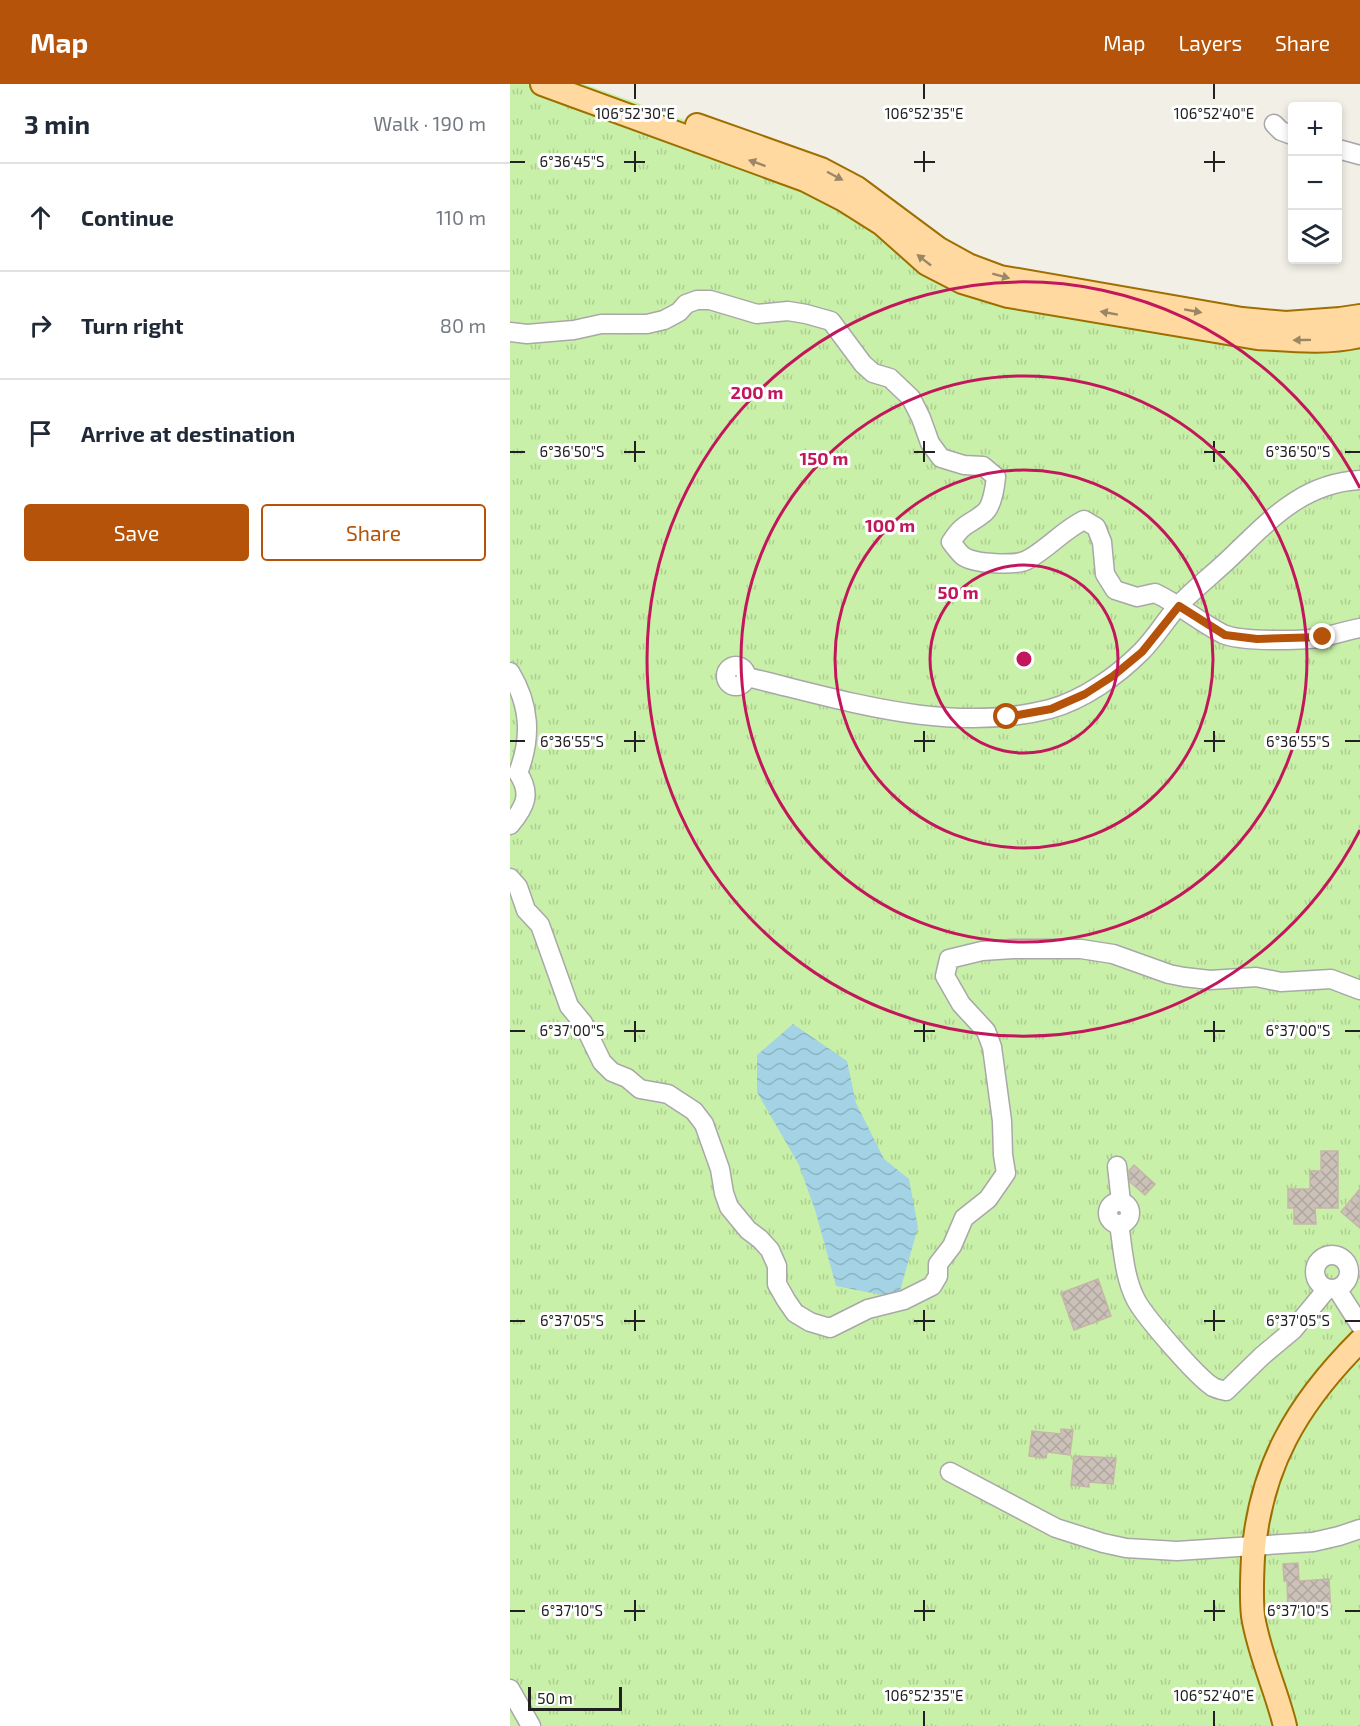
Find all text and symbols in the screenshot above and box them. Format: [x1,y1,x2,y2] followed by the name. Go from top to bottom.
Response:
[30,25,88,59] text: Map
[1103,30,1145,55] text: Map
[1178,30,1242,55] text: Layers
[1275,30,1330,55] text: Share
[1288,102,1342,264] map controls
[1288,102,1342,156] button: +
[595,104,675,122] text: 106°52'30"E
[885,104,963,122] text: 106°52'35"E
[1174,104,1254,122] text: 106°52'40"E
[24,108,90,139] text: 3 min
[373,111,486,135] text: Walk · 190 m
[540,152,604,170] text: 6°36'45"S
[1288,156,1342,210] button: −
[748,158,766,167] one-way arrow
[827,171,844,181] one-way arrow
[24,201,57,234] icon: ahead
[81,204,174,230] text: Continue
[436,205,486,229] text: 110 m
[1288,210,1342,264] button: layers
[916,255,931,267] one-way arrow
[992,272,1010,281] one-way arrow
[1183,307,1202,316] one-way arrow
[1099,308,1118,317] one-way arrow
[24,309,57,342] icon: right
[81,312,183,338] text: Turn right
[440,313,486,337] text: 80 m
[1292,335,1311,345] one-way arrow
[731,381,783,403] text: 200 m
[24,417,57,450] icon: arrive
[81,420,295,446] text: Arrive at destination
[540,442,604,460] text: 6°36'50"S
[1266,442,1330,460] text: 6°36'50"S
[800,447,848,469] text: 150 m
[24,504,249,561] button: Save
[261,504,486,561] button: Share
[865,514,915,536] text: 100 m
[937,581,979,603] text: 50 m
[1309,623,1335,649] route end
[1014,649,1034,669] centre of rings
[993,703,1019,729] route start
[540,732,604,750] text: 6°36'55"S
[1266,732,1330,750] text: 6°36'55"S
[540,1021,604,1039] text: 6°37'00"S
[1266,1021,1330,1039] text: 6°37'00"S
[540,1311,604,1329] text: 6°37'05"S
[1266,1311,1330,1329] text: 6°37'05"S
[541,1601,603,1619] text: 6°37'10"S
[1267,1601,1329,1619] text: 6°37'10"S
[528,1684,622,1712] scale bar
[885,1686,963,1704] text: 106°52'35"E
[1174,1686,1254,1704] text: 106°52'40"E
[537,1688,573,1707] text: 50 m

